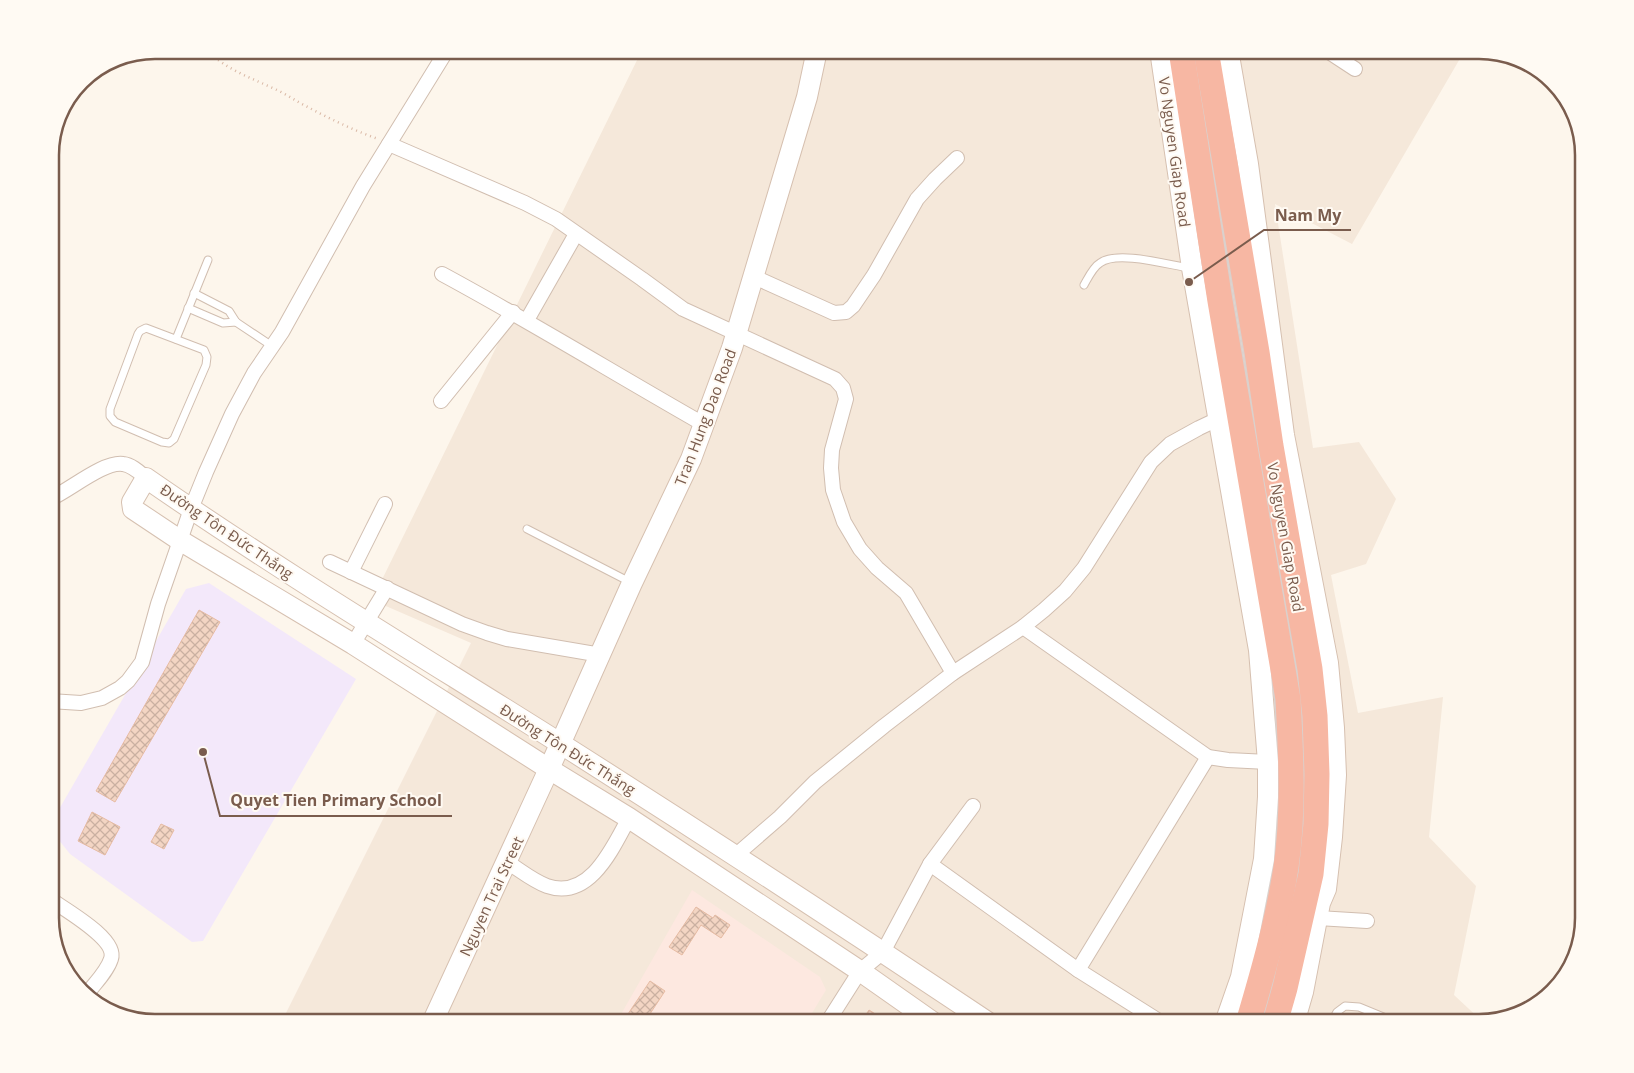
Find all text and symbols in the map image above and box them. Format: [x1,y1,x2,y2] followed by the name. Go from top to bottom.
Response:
[1155,76,1195,228] street label: Vo Nguyen Giap Road
[1264,199,1351,230] callout: Nam My
[1275,204,1342,226] text: Nam My
[670,346,740,488] street label: Tran Hung Dao Road
[1263,461,1309,613] street label: Vo Nguyen Giap Road
[156,479,298,583] street label: Đường Tôn Đức Thắng
[496,699,640,799] street label: Đường Tôn Đức Thắng
[220,785,452,816] callout: Quyet Tien Primary School
[230,789,442,811] text: Quyet Tien Primary School
[454,833,528,959] street label: Nguyen Trai Street

